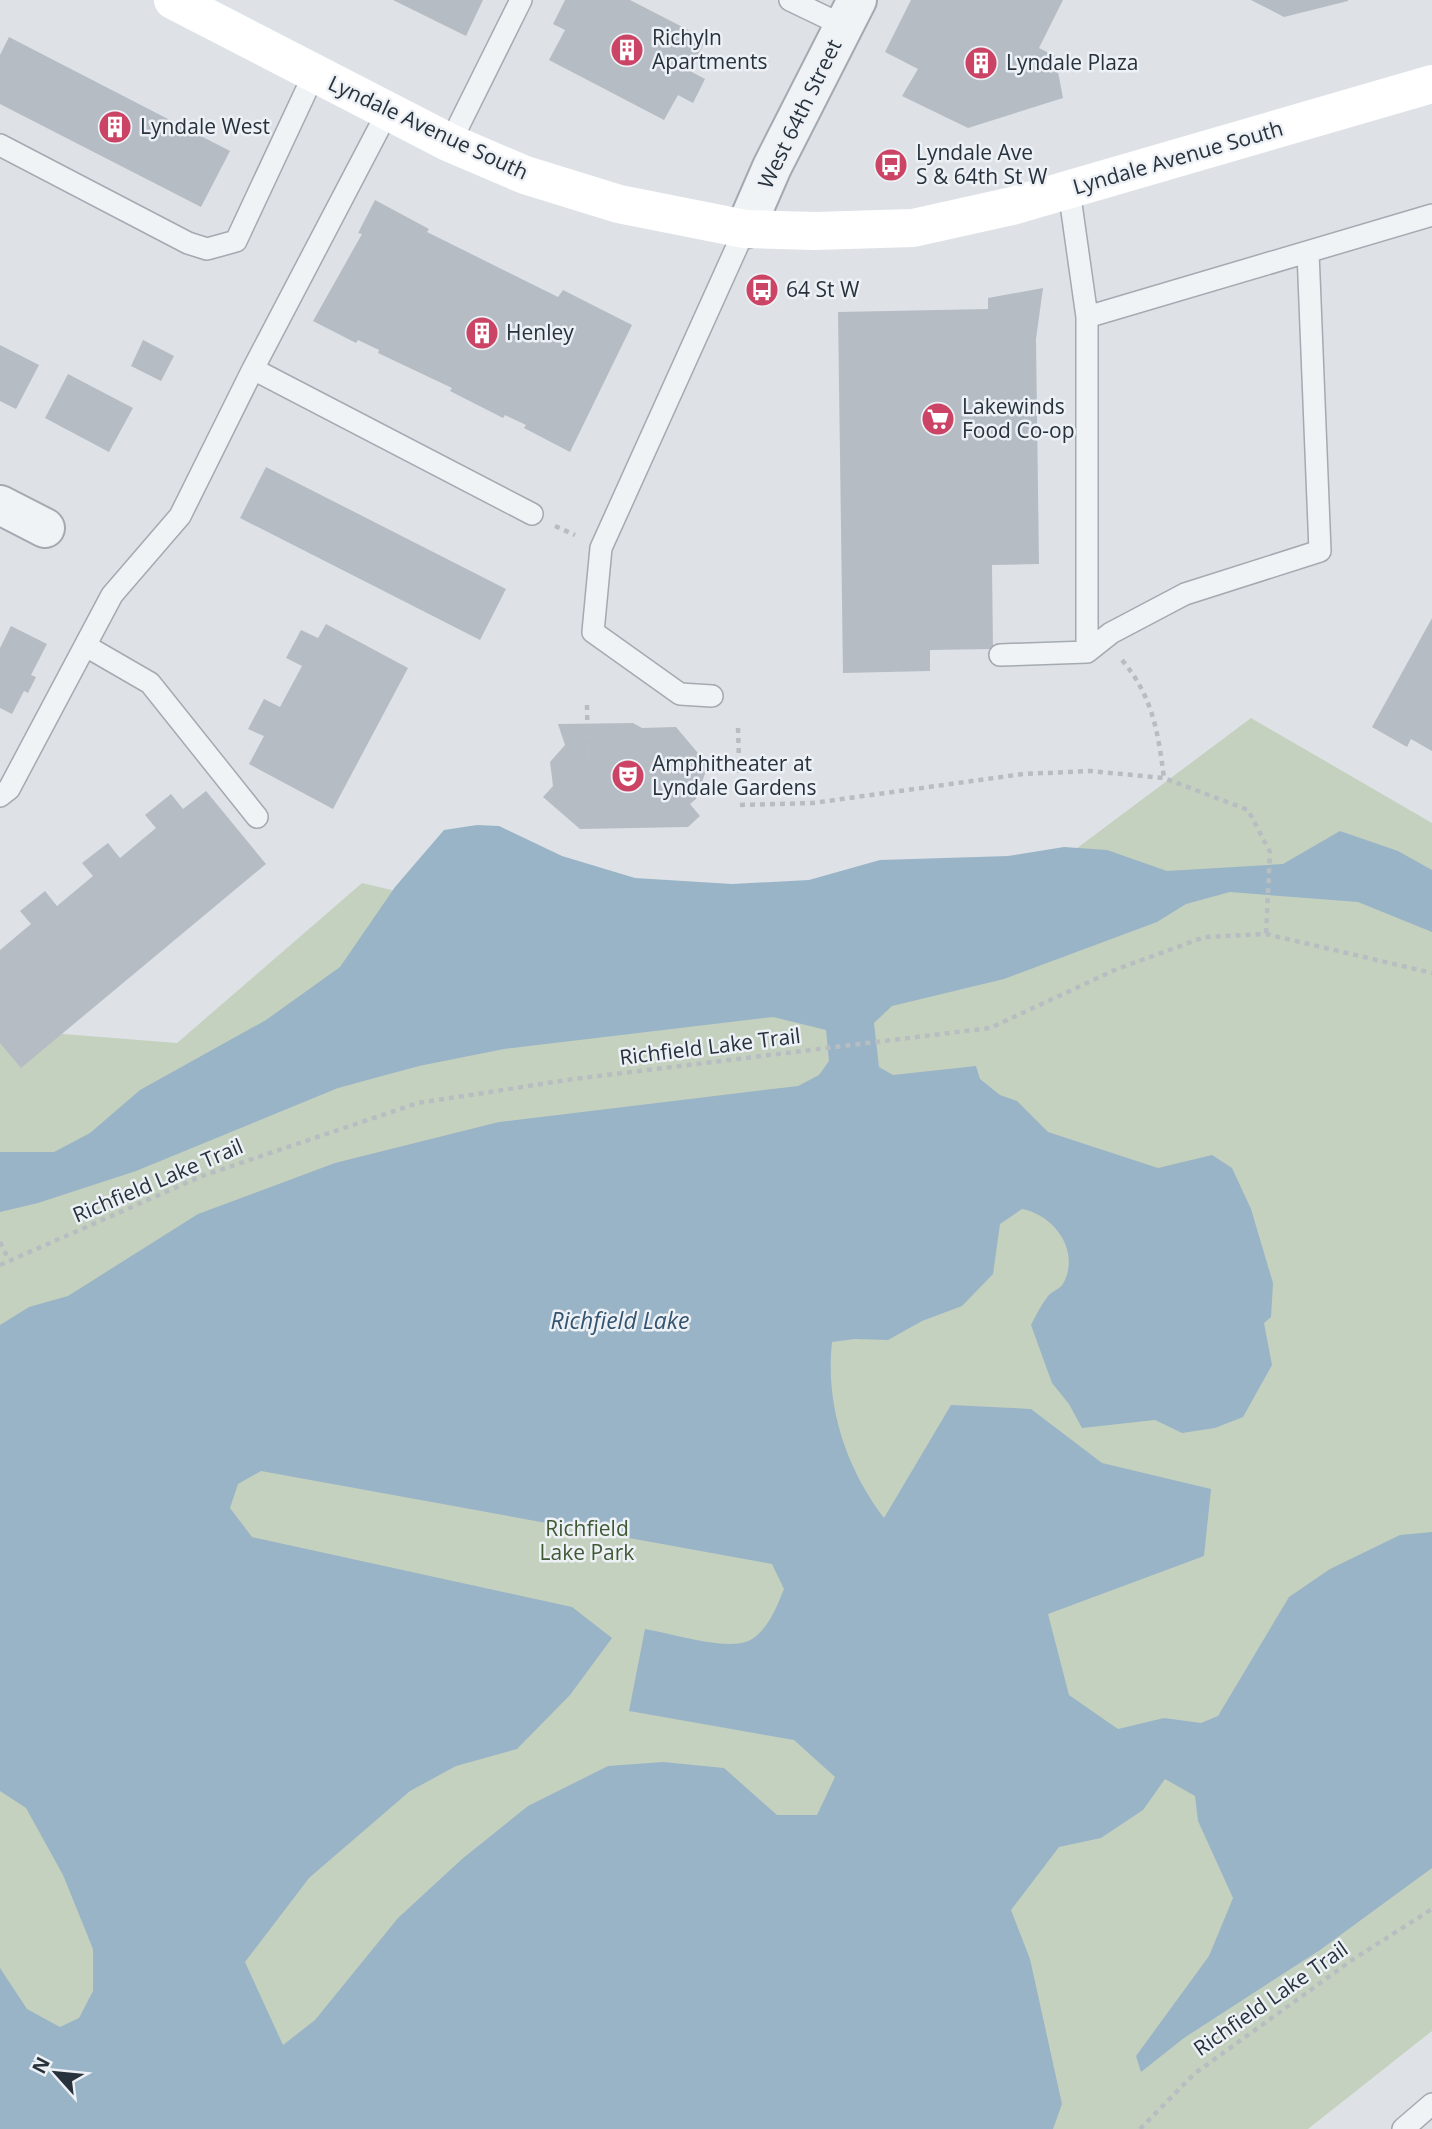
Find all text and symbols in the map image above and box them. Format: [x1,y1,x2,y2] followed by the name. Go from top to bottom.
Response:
[652,23,767,75] place label: Richyln Apartments
[608,31,646,69] building icon: Richyln Apartments
[751,34,847,193] street label: West 64th Street
[962,44,1000,82] building icon: Lyndale Plaza
[1006,48,1139,76] place label: Lyndale Plaza
[324,68,533,186] street label: Lyndale Avenue South
[96,108,134,146] building icon: Lyndale West
[140,112,270,140] place label: Lyndale West
[1069,114,1286,200] street label: Lyndale Avenue South
[916,138,1048,190] place label: Lyndale Ave S & 64th St W
[872,146,910,184] bus stop icon: Lyndale Ave S & 64th St W
[743,271,781,309] bus stop icon: 64 St W
[786,275,860,303] place label: 64 St W
[463,314,501,352] building icon: Henley
[506,318,574,346] place label: Henley
[962,392,1075,444] place label: Lakewinds Food Co-op
[919,400,957,438] supermarket icon: Lakewinds Food Co-op
[652,749,816,801] place label: Amphitheater at Lyndale Gardens
[609,757,647,795] theatre icon: Amphitheater at Lyndale Gardens
[618,1021,802,1071] street label: Richfield Lake Trail
[68,1132,247,1229] street label: Richfield Lake Trail
[551,1304,689,1336] water label: Richfield Lake
[540,1514,634,1566] park label: Richfield Lake Park
[1188,1934,1353,2062] street label: Richfield Lake Trail
[21,2038,91,2108] north arrow
[26,2052,56,2078] text: N

